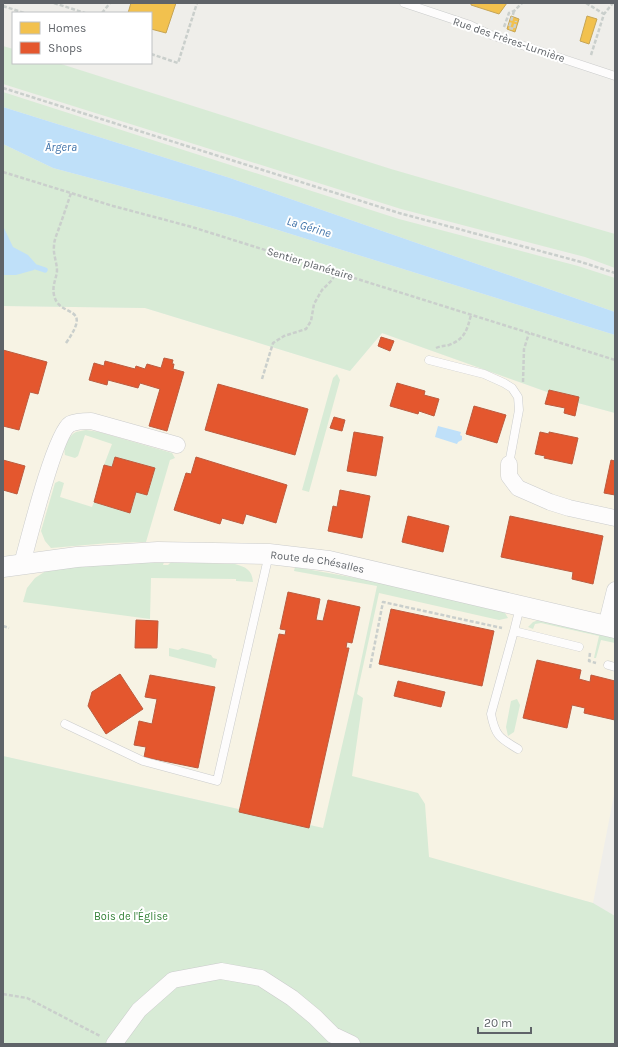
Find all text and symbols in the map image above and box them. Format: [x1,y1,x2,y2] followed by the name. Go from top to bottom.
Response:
[12,12,152,64] legend
[451,15,567,65] street label: Rue des Frères-Lumière
[48,21,86,35] text: Homes
[48,41,82,55] text: Shops
[45,140,77,154] water label: Ärgera
[285,214,333,240] water label: La Gérine
[265,245,355,283] street label: Sentier planétaire
[270,548,366,576] street label: Route de Chésalles
[94,908,168,923] park label: Bois de l'Église
[478,1009,531,1035] scale bar
[484,1016,512,1030] text: 20 m

